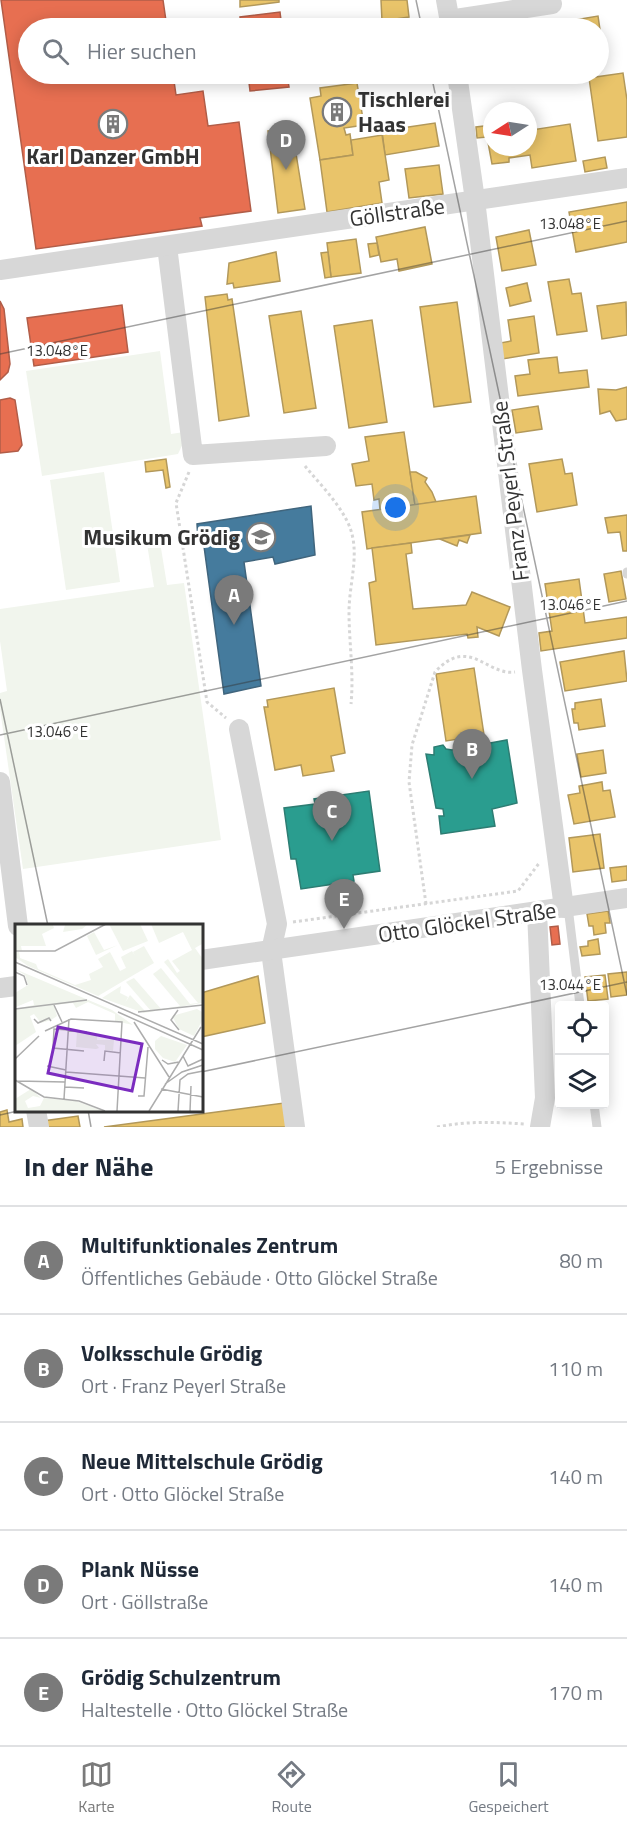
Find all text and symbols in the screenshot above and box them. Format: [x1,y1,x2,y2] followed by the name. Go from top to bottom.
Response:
[18,18,609,84] search box
[87,34,196,68] text: Hier suchen
[39,35,72,68] icon: search
[358,82,450,141] place label: Tischlerei Haas
[321,96,353,128] building icon: Tischlerei Haas
[483,102,537,156] north arrow
[97,108,129,140] building icon: Karl Danzer GmbH
[266,120,306,170] pin: D
[26,139,200,173] place label: Karl Danzer GmbH
[347,189,447,235] street label: Göllstraße
[539,212,601,235] text: 13.048°E
[26,339,88,362] text: 13.048°E
[482,399,538,583] street label: Franz Peyerl Straße
[381,493,410,522] your location
[83,520,240,554] place label: Musikum Grödig
[245,521,277,553] school or university icon: Musikum Grödig
[214,576,254,625] pin: A
[539,593,601,616] text: 13.046°E
[26,720,88,743] text: 13.046°E
[452,730,492,779] pin: B
[312,792,352,841] pin: C
[324,880,364,929] pin: E
[376,893,558,951] street label: Otto Glöckel Straße
[15,924,202,1112] inset map
[539,973,601,996] text: 13.044°E
[555,1001,609,1109] map controls
[555,1001,609,1055] button: locate
[555,1055,609,1109] button: layers
[24,1147,153,1186] text: In der Nähe
[495,1151,603,1182] text: 5 Ergebnisse
[81,1228,338,1262] text: Multifunktionales Zentrum
[37,1245,50,1276] text: A
[559,1245,603,1276] text: 80 m
[81,1262,438,1293] text: Öffentliches Gebäude · Otto Glöckel Straße
[81,1336,262,1370] text: Volksschule Grödig
[37,1353,50,1384] text: B
[548,1353,603,1384] text: 110 m
[81,1370,286,1401] text: Ort · Franz Peyerl Straße
[81,1444,323,1478] text: Neue Mittelschule Grödig
[38,1461,49,1492] text: C
[548,1461,603,1492] text: 140 m
[81,1478,284,1509] text: Ort · Otto Glöckel Straße
[81,1552,199,1586] text: Plank Nüsse
[37,1569,50,1600] text: D
[548,1569,603,1600] text: 140 m
[81,1586,208,1617] text: Ort · Göllstraße
[81,1660,281,1694] text: Grödig Schulzentrum
[38,1677,49,1708] text: E
[548,1677,603,1708] text: 170 m
[81,1694,348,1725] text: Haltestelle · Otto Glöckel Straße
[78,1758,115,1818] tab: Karte
[271,1758,312,1818] tab: Route
[468,1758,549,1818] tab: Gespeichert

